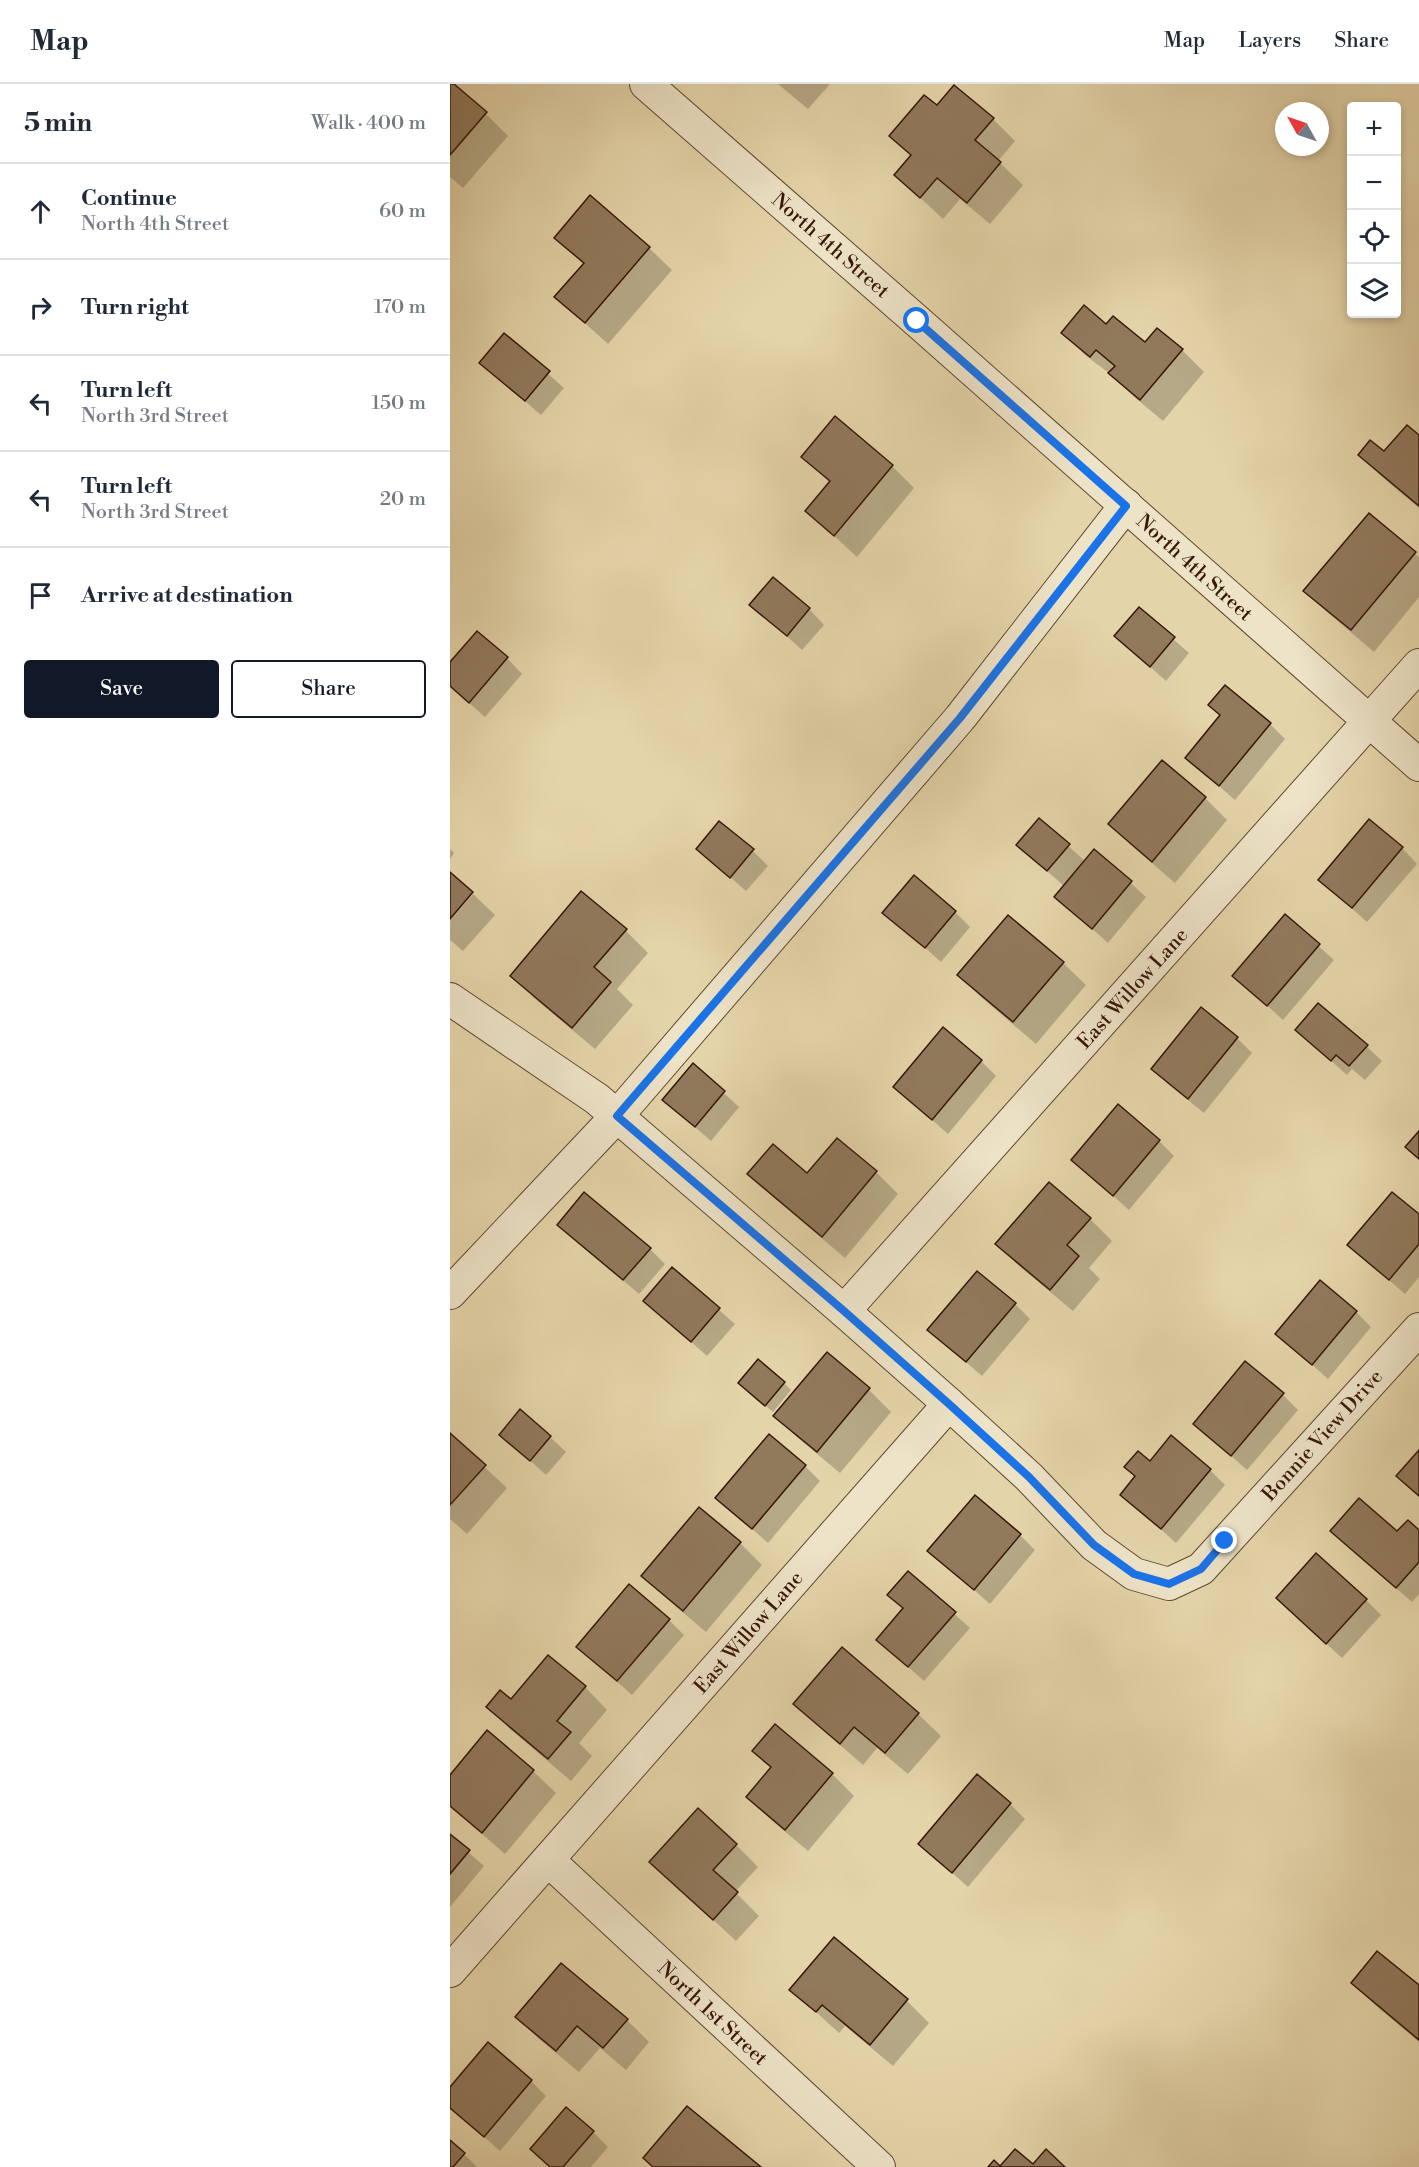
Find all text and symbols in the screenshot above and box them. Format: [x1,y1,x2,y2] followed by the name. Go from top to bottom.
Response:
[30,24,89,59] text: Map
[1164,28,1205,54] text: Map
[1238,28,1301,54] text: Layers
[1334,28,1389,54] text: Share
[1275,102,1329,156] north arrow
[1347,102,1401,318] map controls
[1347,102,1401,156] button: +
[24,107,92,139] text: 5 min
[311,111,426,136] text: Walk · 400 m
[1347,156,1401,210] button: −
[81,185,177,212] text: Continue
[766,188,894,304] street label: North 4th Street
[24,195,57,228] icon: ahead
[379,199,426,224] text: 60 m
[1347,210,1401,264] button: locate
[81,212,229,237] text: North 4th Street
[1347,264,1401,318] button: layers
[24,291,57,324] icon: right
[81,294,189,321] text: Turn right
[374,295,426,320] text: 170 m
[903,307,929,333] route start
[81,377,172,404] text: Turn left
[24,387,57,420] icon: left
[371,391,426,416] text: 150 m
[81,404,229,429] text: North 3rd Street
[81,473,172,500] text: Turn left
[24,483,57,516] icon: left
[380,487,426,512] text: 20 m
[81,500,229,525] text: North 3rd Street
[1131,509,1257,627] street label: North 4th Street
[24,579,57,612] icon: arrive
[81,582,293,609] text: Arrive at destination
[24,660,219,718] button: Save
[231,660,426,718] button: Share
[1072,923,1194,1055] street label: East Willow Lane
[1257,1365,1389,1508] street label: Bonnie View Drive
[1211,1527,1237,1553] route end
[689,1567,809,1699] street label: East Willow Lane
[652,1957,772,2071] street label: North 1st Street

